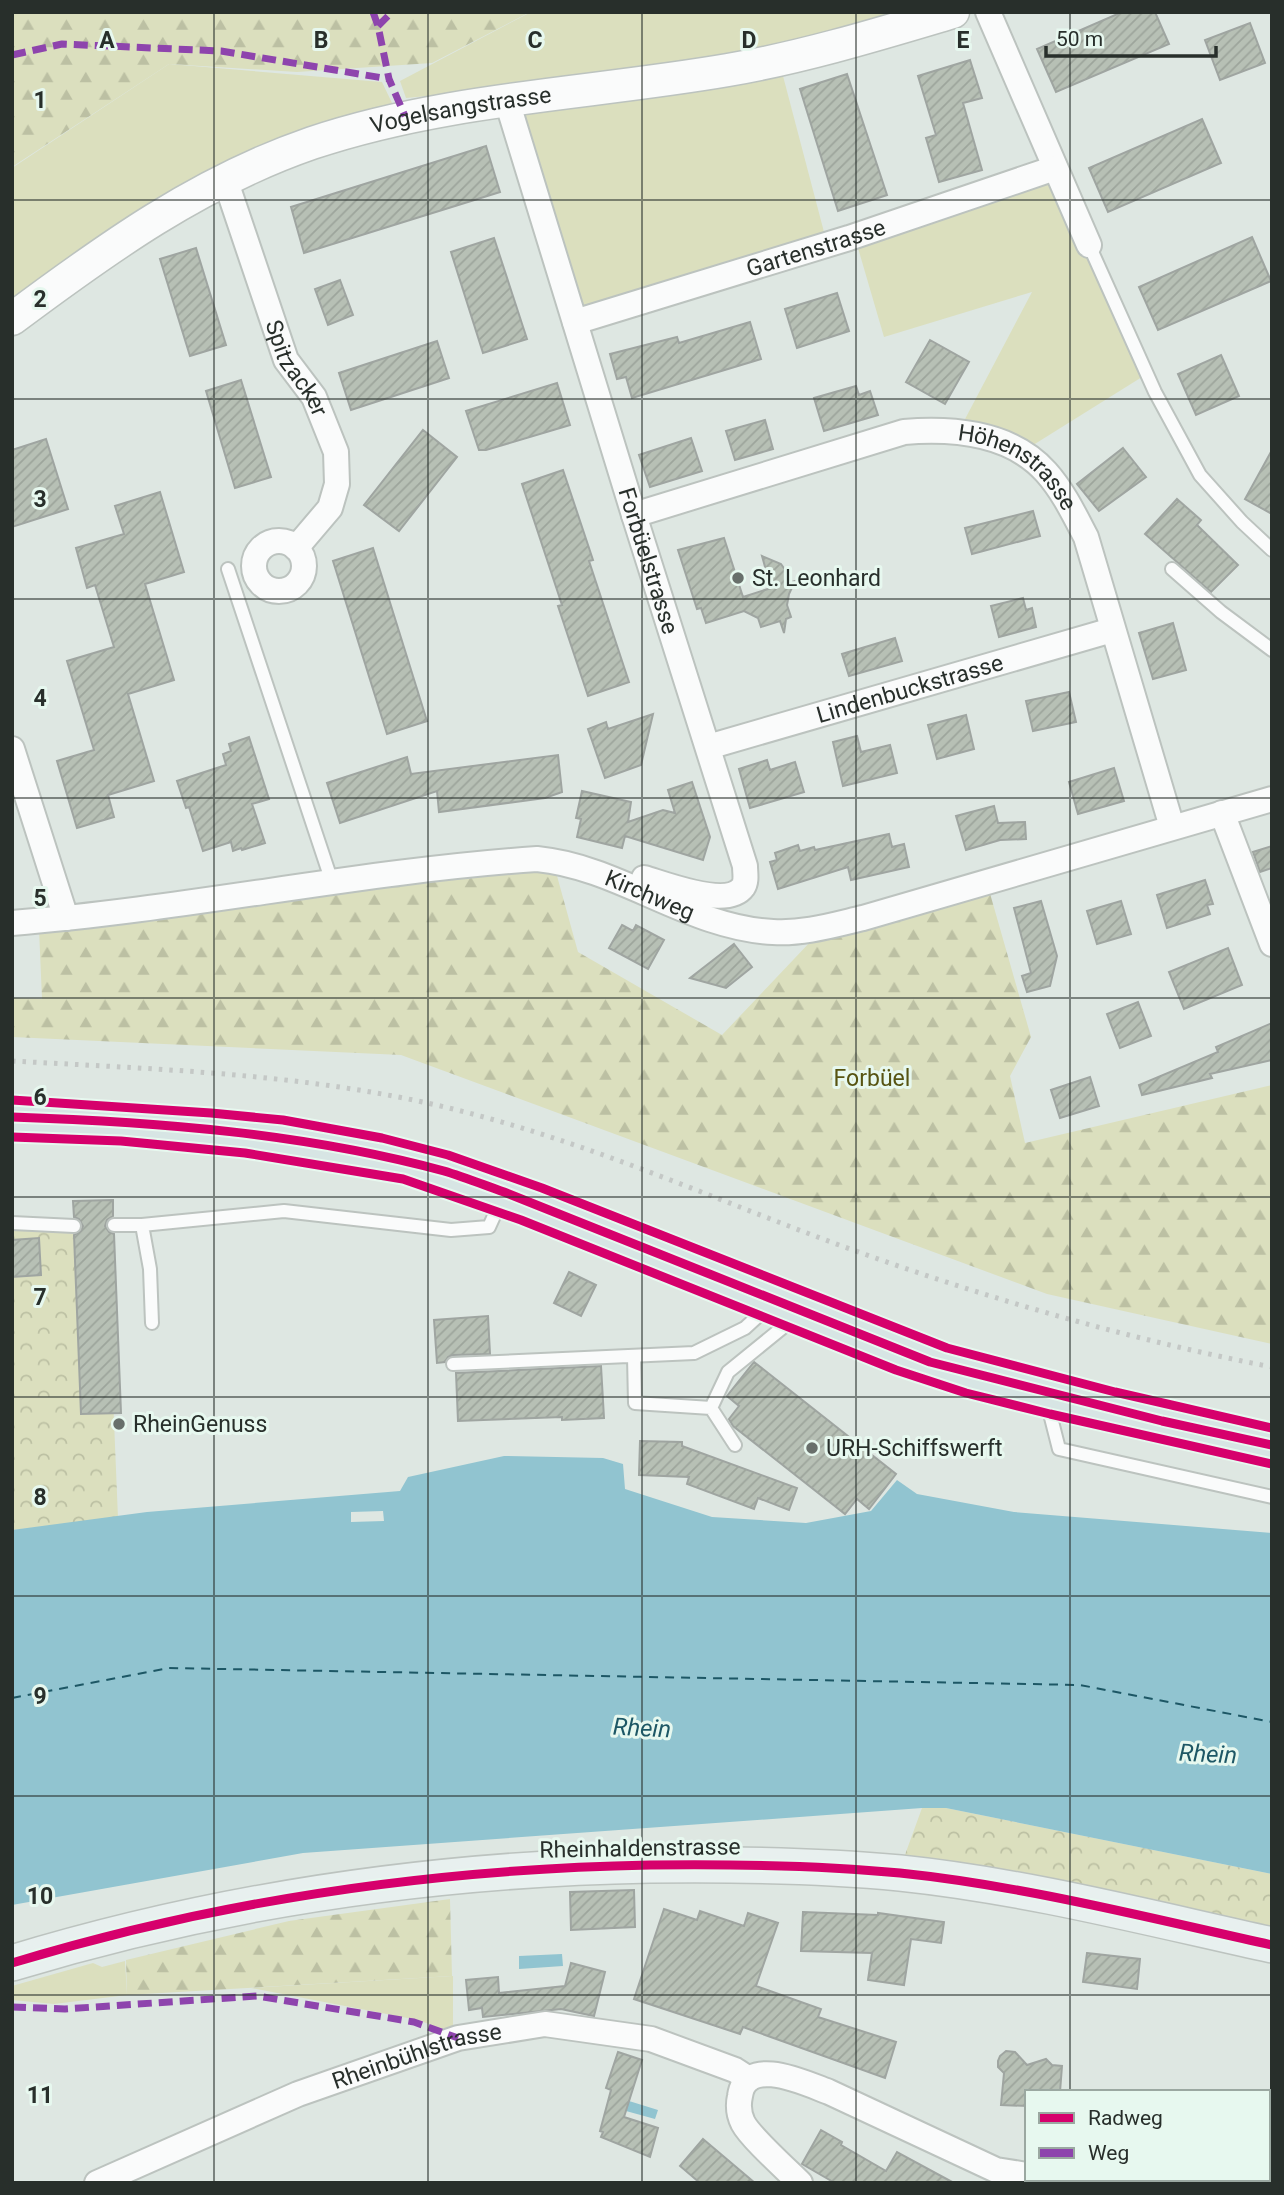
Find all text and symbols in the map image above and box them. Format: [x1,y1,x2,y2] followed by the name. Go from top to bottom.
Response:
[1046,14,1216,58] scale bar
[99,27,115,54] text: A
[314,27,328,54] text: B
[527,27,543,54] text: C
[742,27,756,54] text: D
[957,27,970,54] text: E
[1056,27,1103,51] text: 50 m
[368,81,553,139] street label: Vogelsangstrasse
[33,87,47,114] text: 1
[743,214,889,283] street label: Gartenstrasse
[33,286,47,313] text: 2
[259,316,333,420] street label: Spitzacker
[956,419,1082,515] street label: Höhenstrasse
[612,484,684,637] street label: Forbüelstrasse
[33,486,47,513] text: 3
[752,565,881,592] place label: St. Leonhard
[730,570,746,586] marker: St. Leonhard
[813,649,1006,729] street label: Lindenbuckstrasse
[33,685,47,712] text: 4
[601,864,698,926] street label: Kirchweg
[33,885,47,912] text: 5
[834,1065,910,1092] park label: Forbüel
[33,1084,47,1111] text: 6
[33,1284,47,1311] text: 7
[133,1411,267,1438] place label: RheinGenuss
[111,1416,127,1432] marker: RheinGenuss
[826,1435,1003,1462] place label: URH-Schiffswerft
[804,1440,820,1456] marker: URH-Schiffswerft
[33,1484,47,1511] text: 8
[33,1683,47,1710] text: 9
[612,1713,672,1743] water label: Rhein
[1178,1739,1238,1769] water label: Rhein
[539,1833,741,1864] street label: Rheinhaldenstrasse
[27,1883,53,1910] text: 10
[329,2018,504,2095] street label: Rheinbühlstrasse
[27,2082,53,2109] text: 11
[1025,2090,1270,2181] legend
[1088,2106,1163,2130] text: Radweg
[1088,2141,1129,2165] text: Weg

